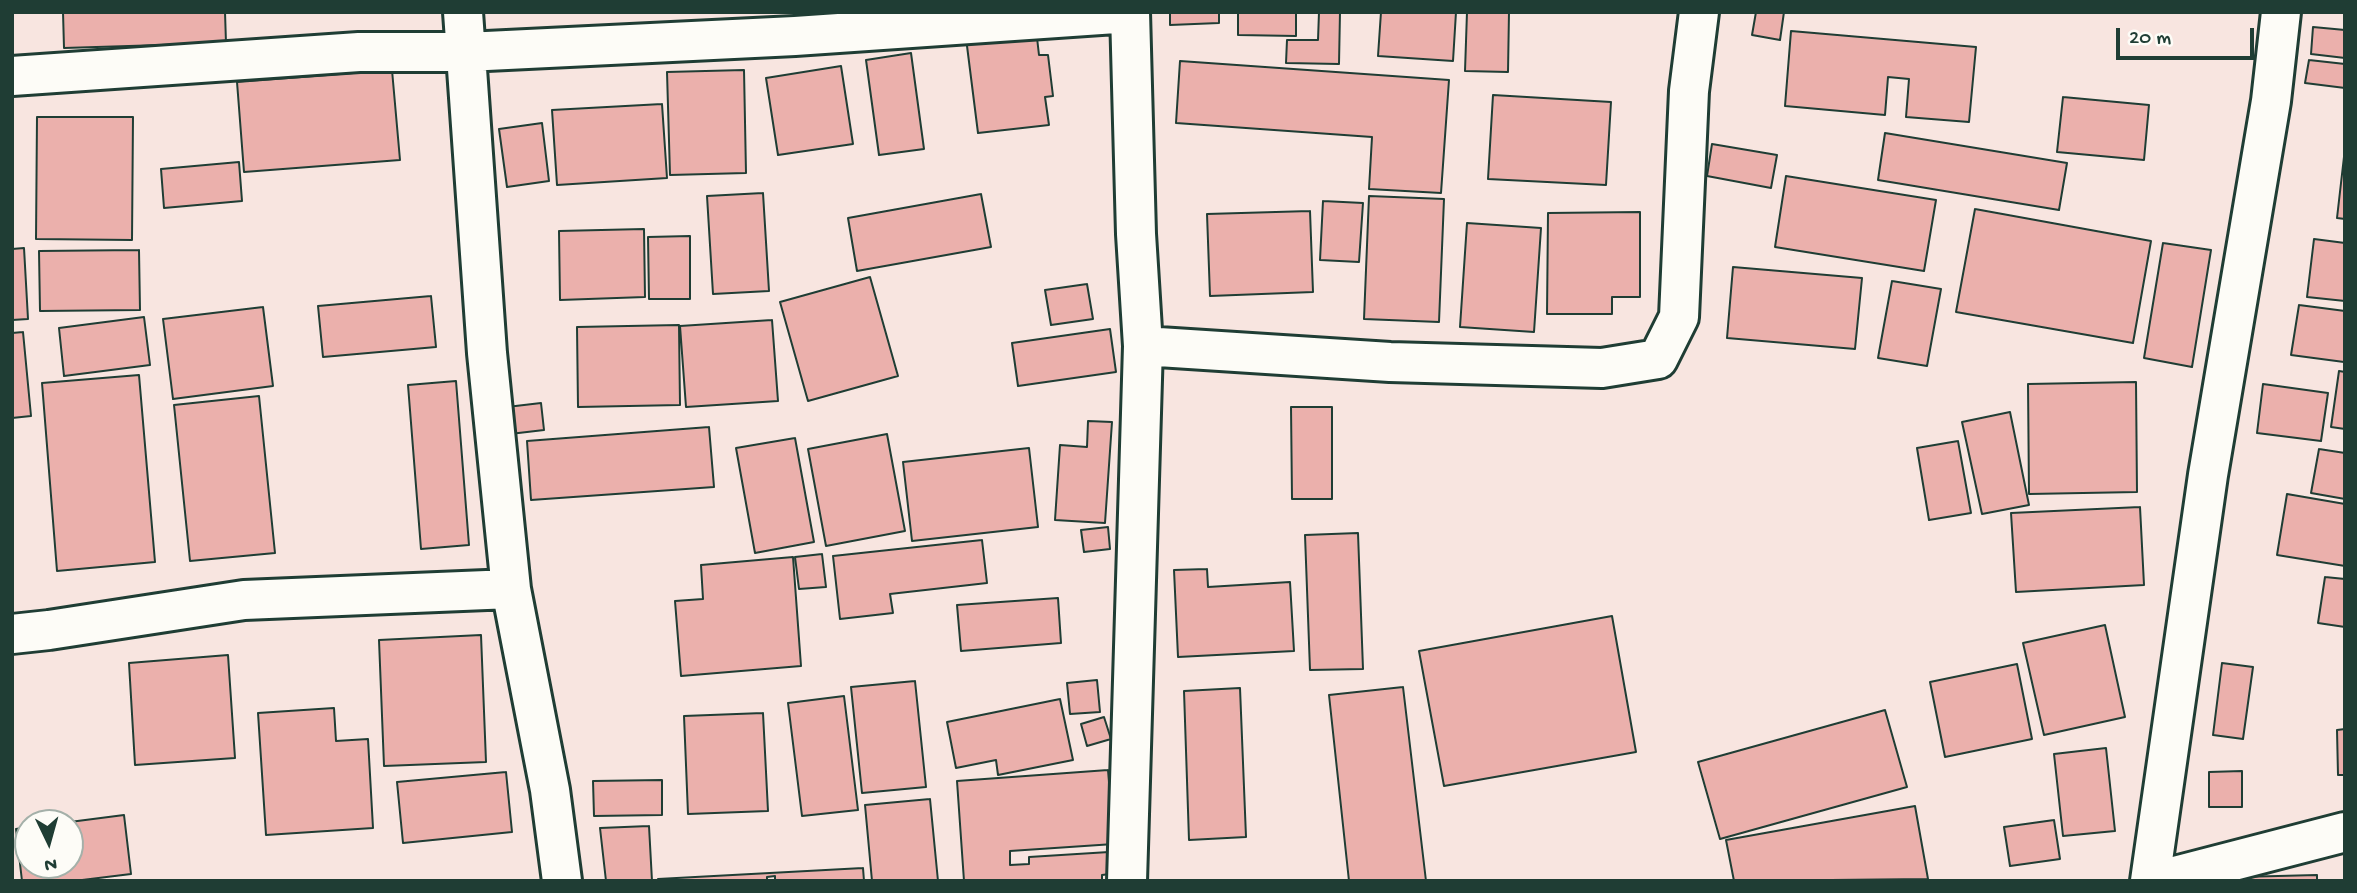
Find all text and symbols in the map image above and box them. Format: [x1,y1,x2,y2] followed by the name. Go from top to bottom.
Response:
[2119,14,2257,58] scale bar
[2129,27,2171,52] text: 20 m
[14,809,84,879] north arrow
[44,851,58,875] text: N

